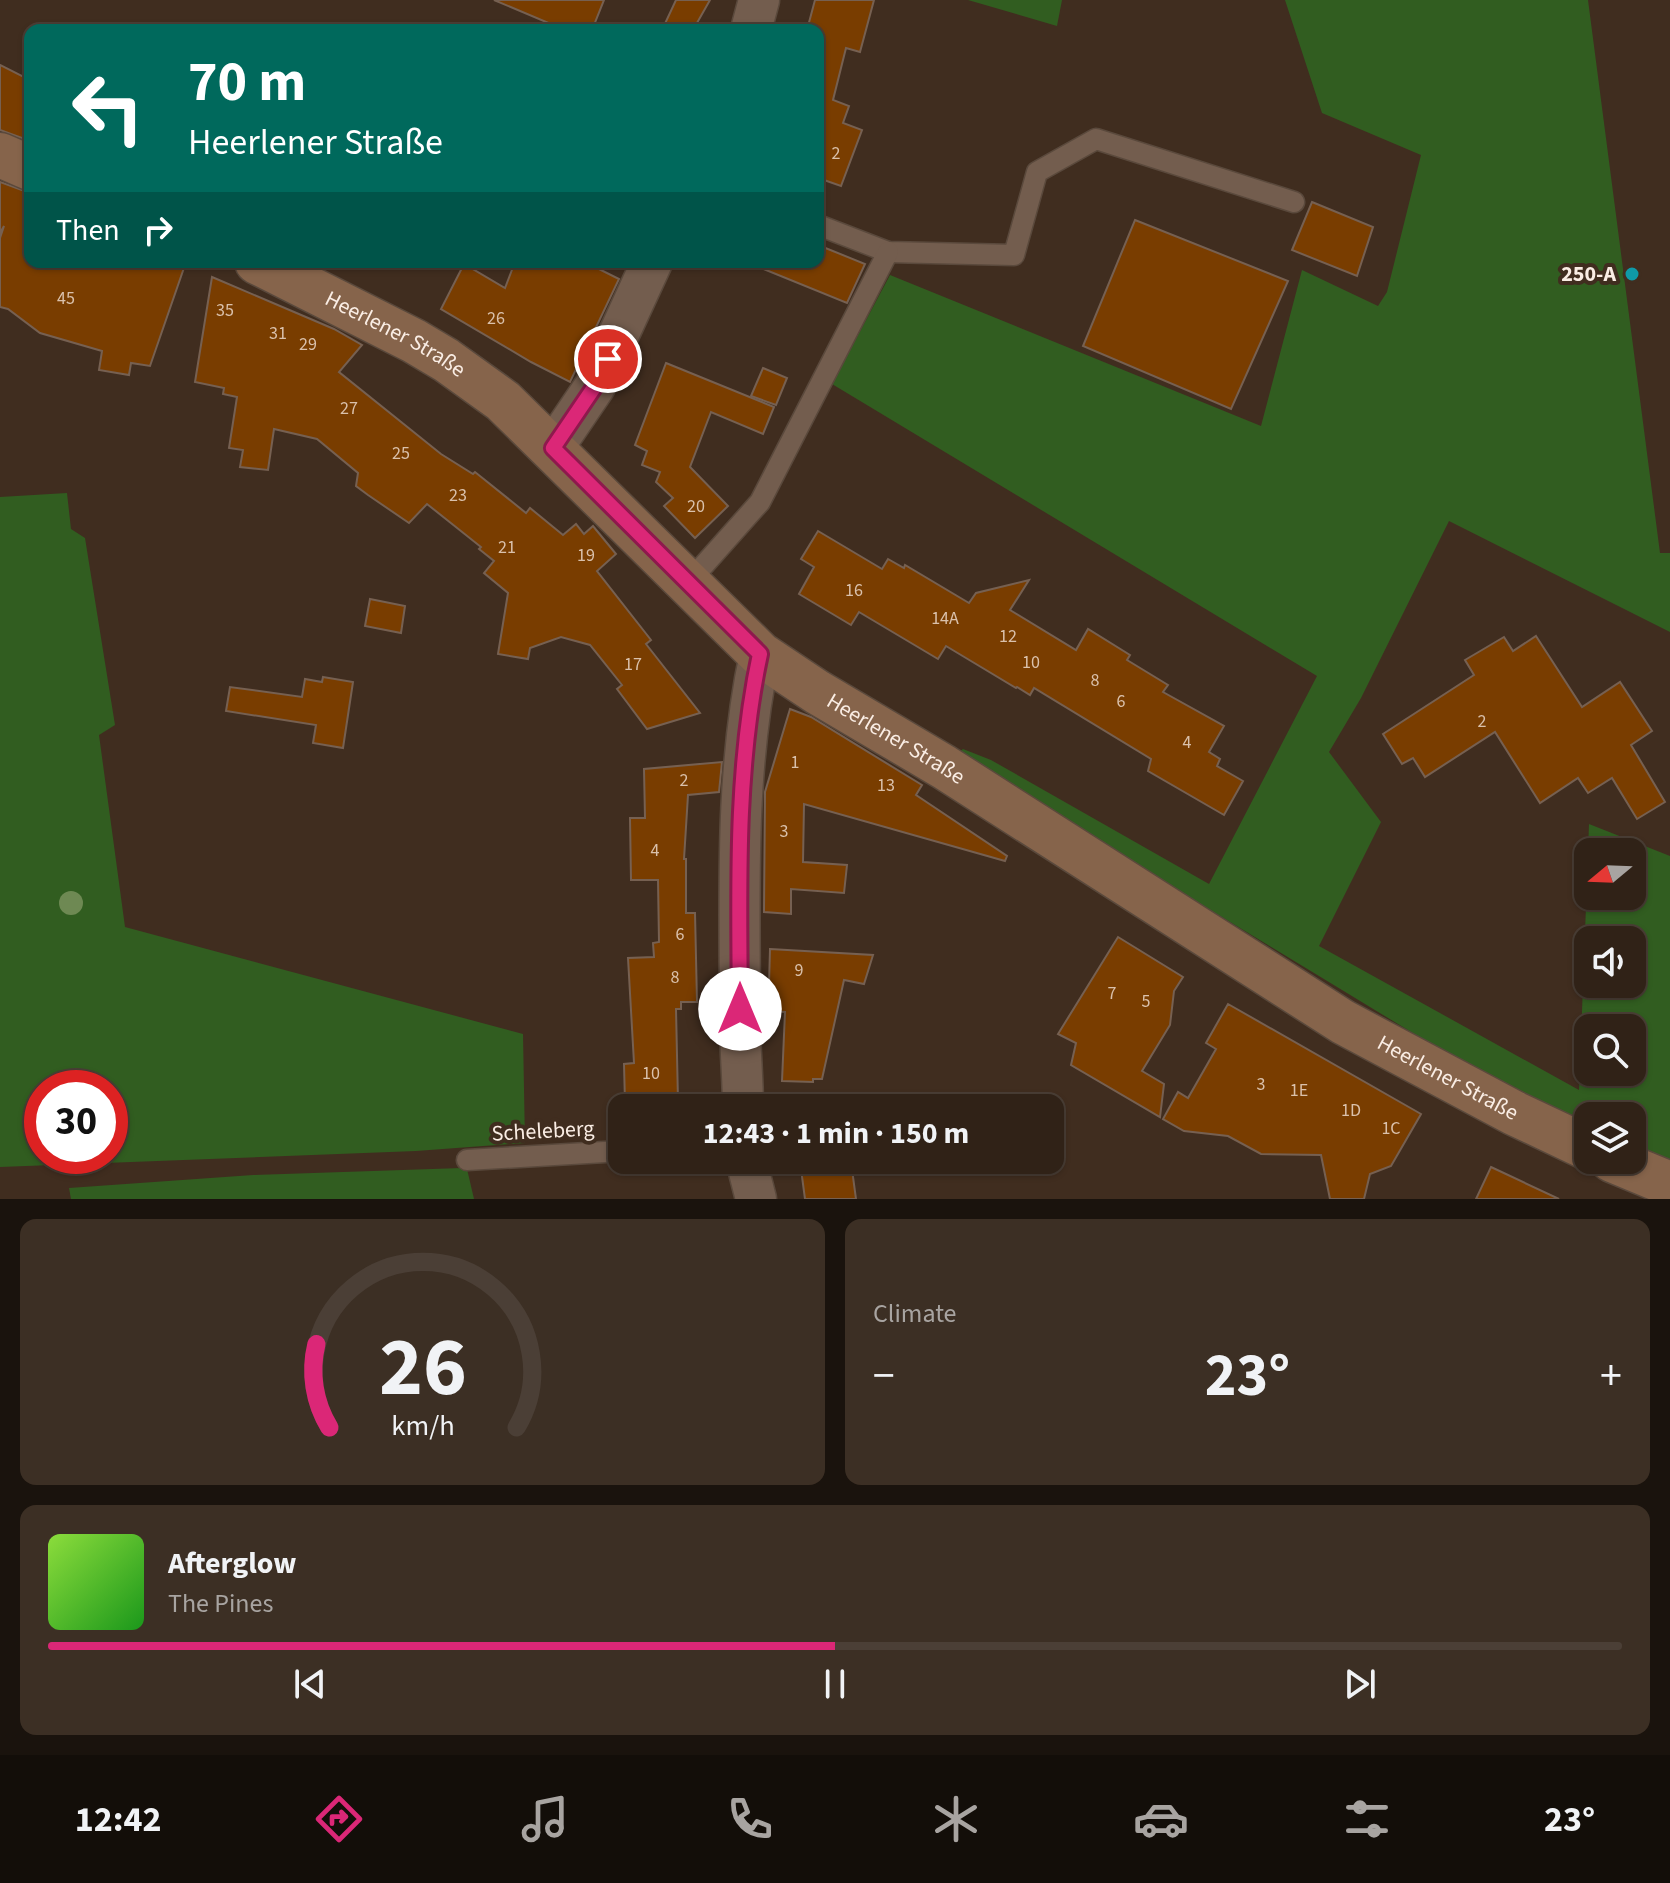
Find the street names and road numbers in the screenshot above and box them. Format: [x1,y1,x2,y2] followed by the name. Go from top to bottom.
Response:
[320,283,472,385] street label: Heerlener Straße
[821,685,971,792] street label: Heerlener Straße
[1371,1027,1524,1129] street label: Heerlener Straße
[491,1112,595,1150] street label: Scheleberg

